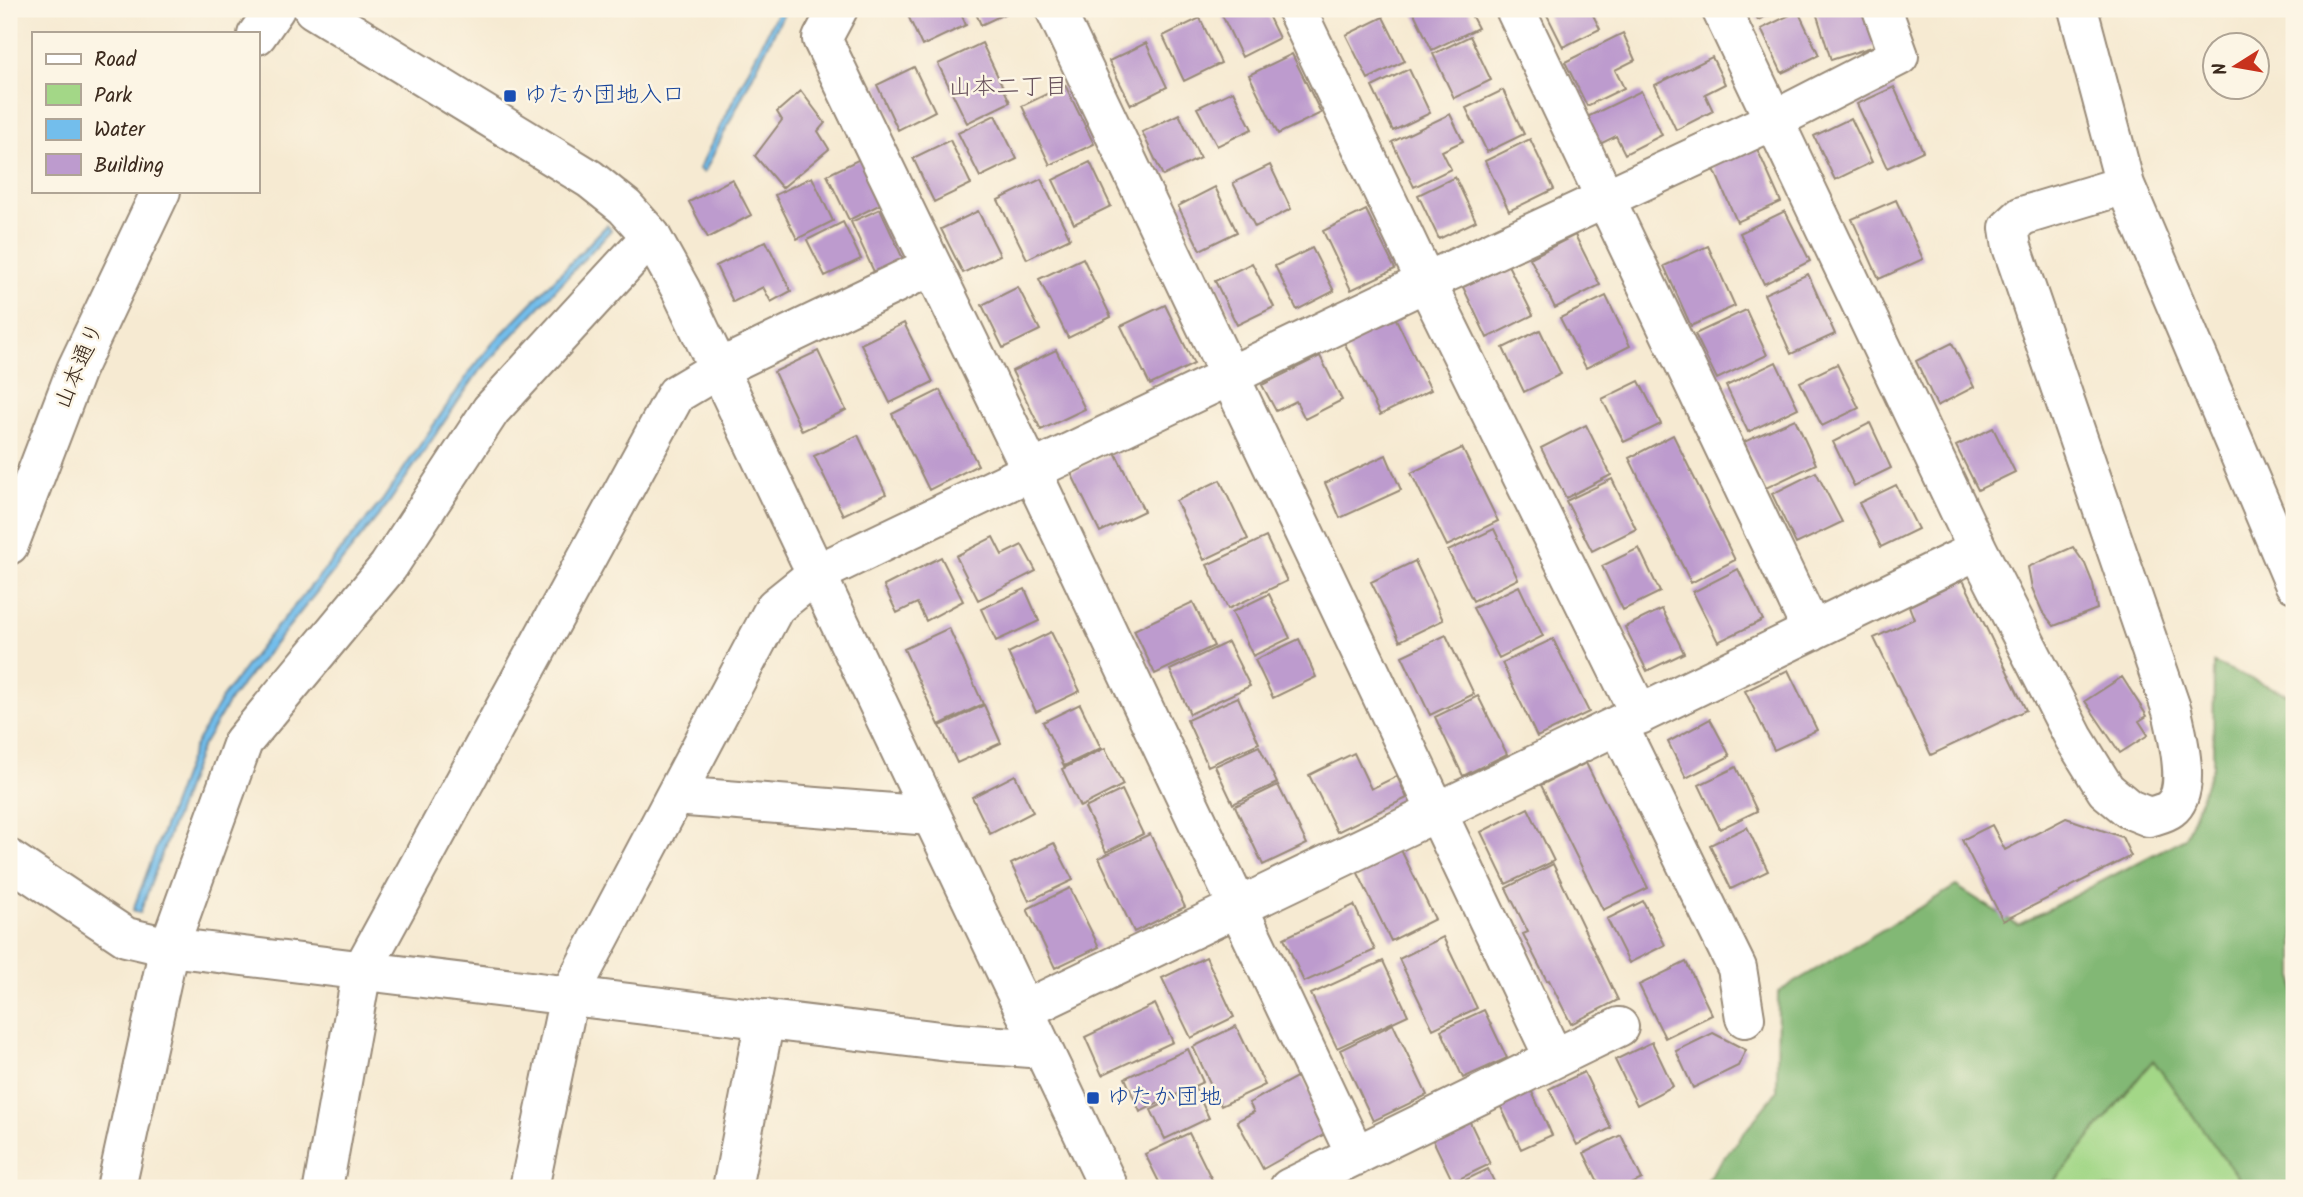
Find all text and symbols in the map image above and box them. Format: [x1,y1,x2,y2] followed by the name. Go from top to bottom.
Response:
[32,32,259,192] legend
[2202,32,2272,102] north arrow
[94,44,137,77] text: Road
[2205,60,2237,78] text: N
[948,68,1068,107] district label: 山本二丁目
[524,78,685,114] place label: ゆたか団地入口
[94,80,132,113] text: Park
[502,88,518,104] marker: ゆたか団地入口
[94,114,146,147] text: Water
[94,150,164,183] text: Building
[45,317,115,415] street label: 山本通り
[1107,1080,1222,1116] place label: ゆたか団地
[1085,1090,1101,1106] marker: ゆたか団地

